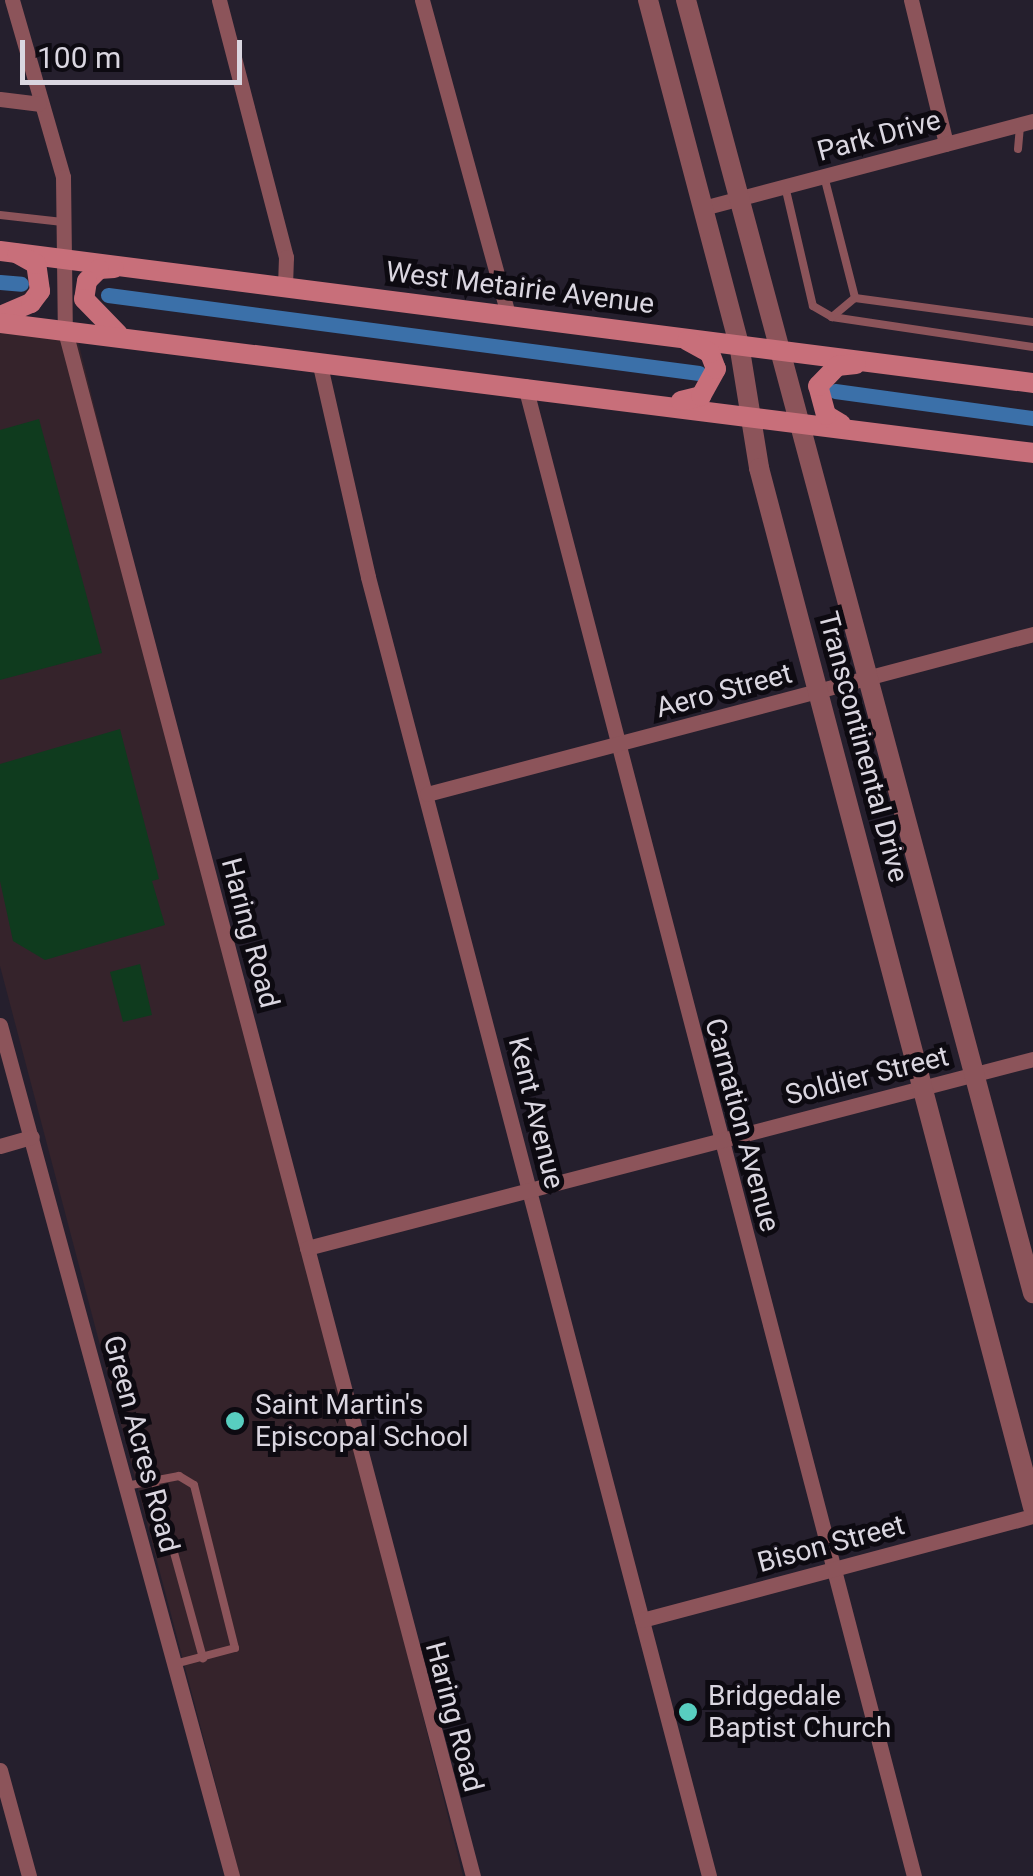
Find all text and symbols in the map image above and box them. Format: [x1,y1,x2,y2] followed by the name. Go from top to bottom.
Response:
[25,20,248,82] scale bar
[37,40,121,75] text: 100 m
[814,103,944,169] street label: Park Drive
[384,255,656,321] street label: West Metairie Avenue
[811,608,915,886] street label: Transcontinental Drive
[652,657,796,725] street label: Aero Street
[214,854,286,1012] street label: Haring Road
[697,1015,787,1235] street label: Carnation Avenue
[501,1034,571,1192] street label: Kent Avenue
[782,1039,952,1113] street label: Soldier Street
[96,1332,186,1556] street label: Green Acres Road
[255,1388,469,1454] place label: Saint Martin's Episcopal School
[224,1410,246,1432] marker: Saint Martin's Episcopal School
[754,1508,908,1580] street label: Bison Street
[418,1638,490,1796] street label: Haring Road
[708,1679,891,1745] place label: Bridgedale Baptist Church
[677,1701,699,1723] marker: Bridgedale Baptist Church

